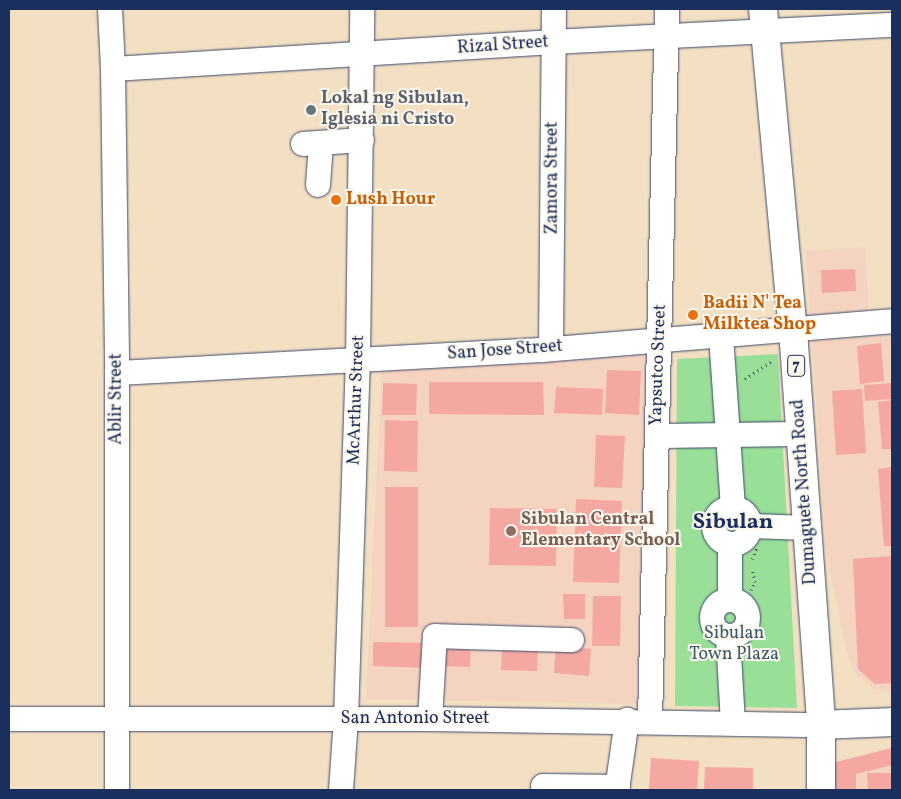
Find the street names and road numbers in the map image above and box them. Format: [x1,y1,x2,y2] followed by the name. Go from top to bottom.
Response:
[456,32,550,60] street label: Rizal Street
[542,121,564,235] street label: Zamora Street
[646,304,672,426] street label: Yapsutco Street
[344,335,370,465] street label: McArthur Street
[447,336,563,366] street label: San Jose Street
[786,352,806,380] road number: 7
[106,353,128,445] street label: Ablir Street
[788,398,822,586] street label: Dumaguete North Road
[341,708,489,730] street label: San Antonio Street

